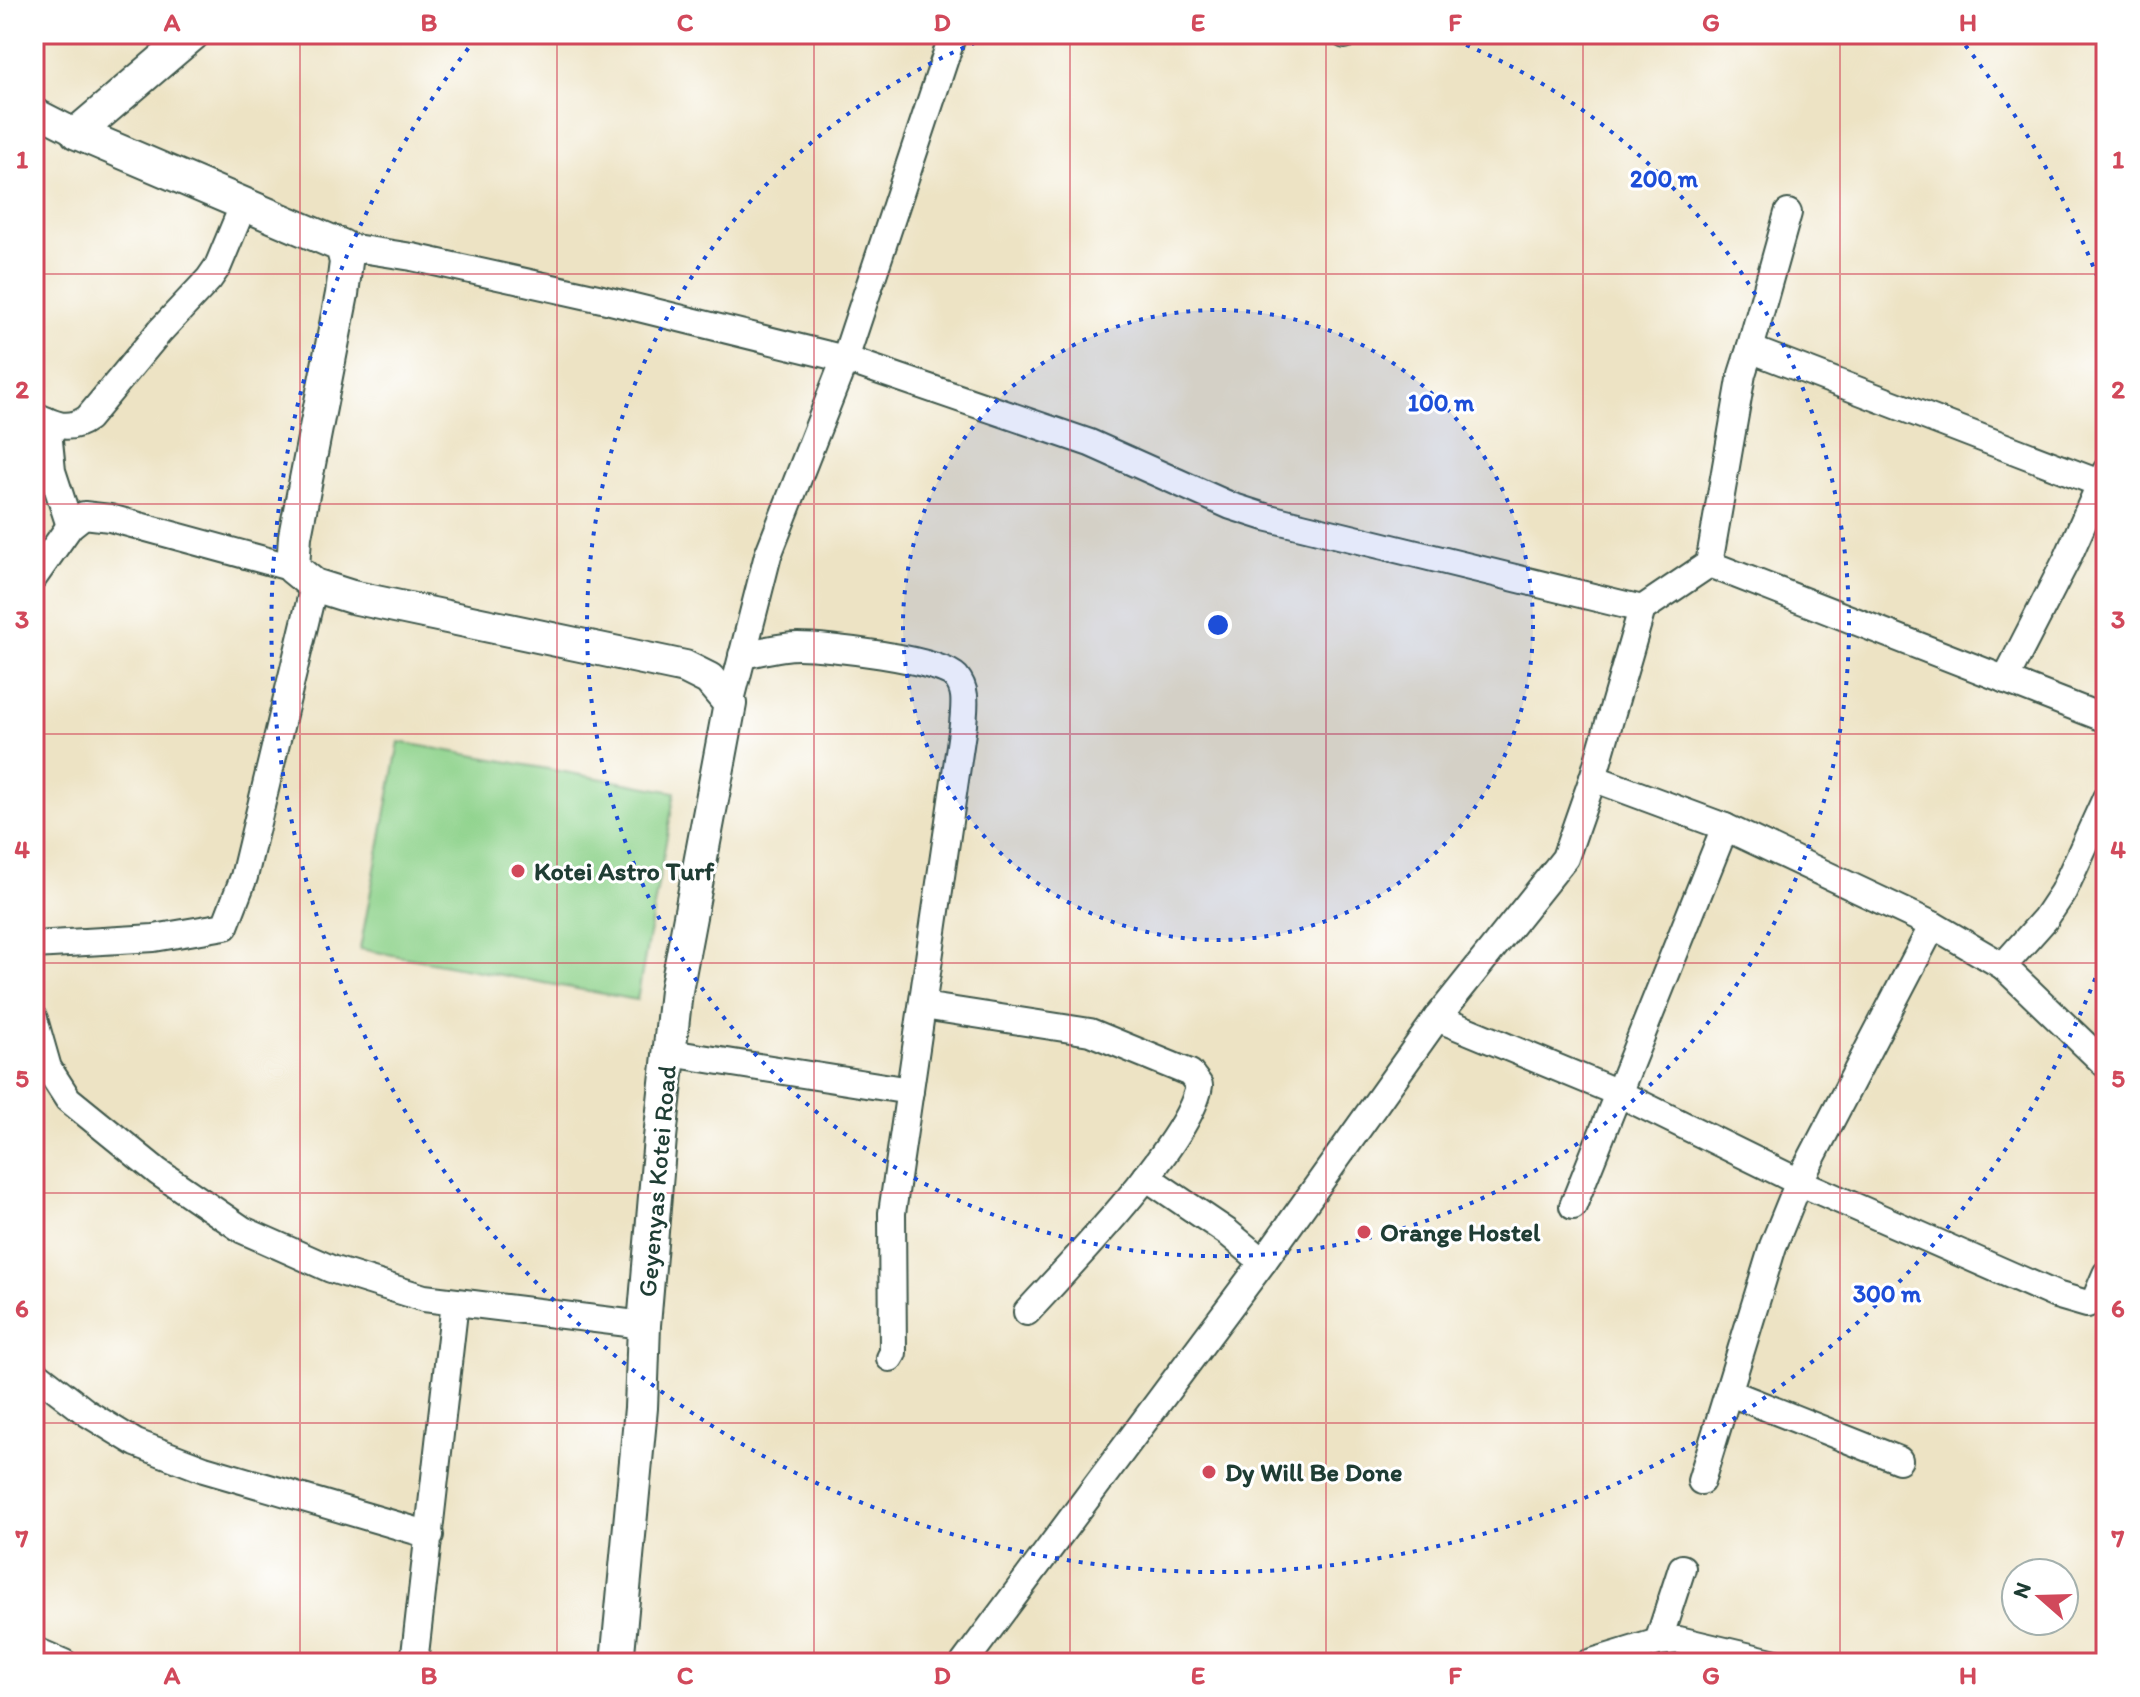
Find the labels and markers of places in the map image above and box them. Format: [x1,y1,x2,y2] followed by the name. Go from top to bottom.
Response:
[1204,611,1232,639] centre of rings
[534,855,715,887] place label: Kotei Astro Turf
[509,862,527,880] marker: Kotei Astro Turf
[1380,1216,1541,1248] place label: Orange Hostel
[1355,1223,1373,1241] marker: Orange Hostel
[1225,1456,1402,1488] place label: Dy Will Be Done
[1200,1463,1218,1481] marker: Dy Will Be Done

